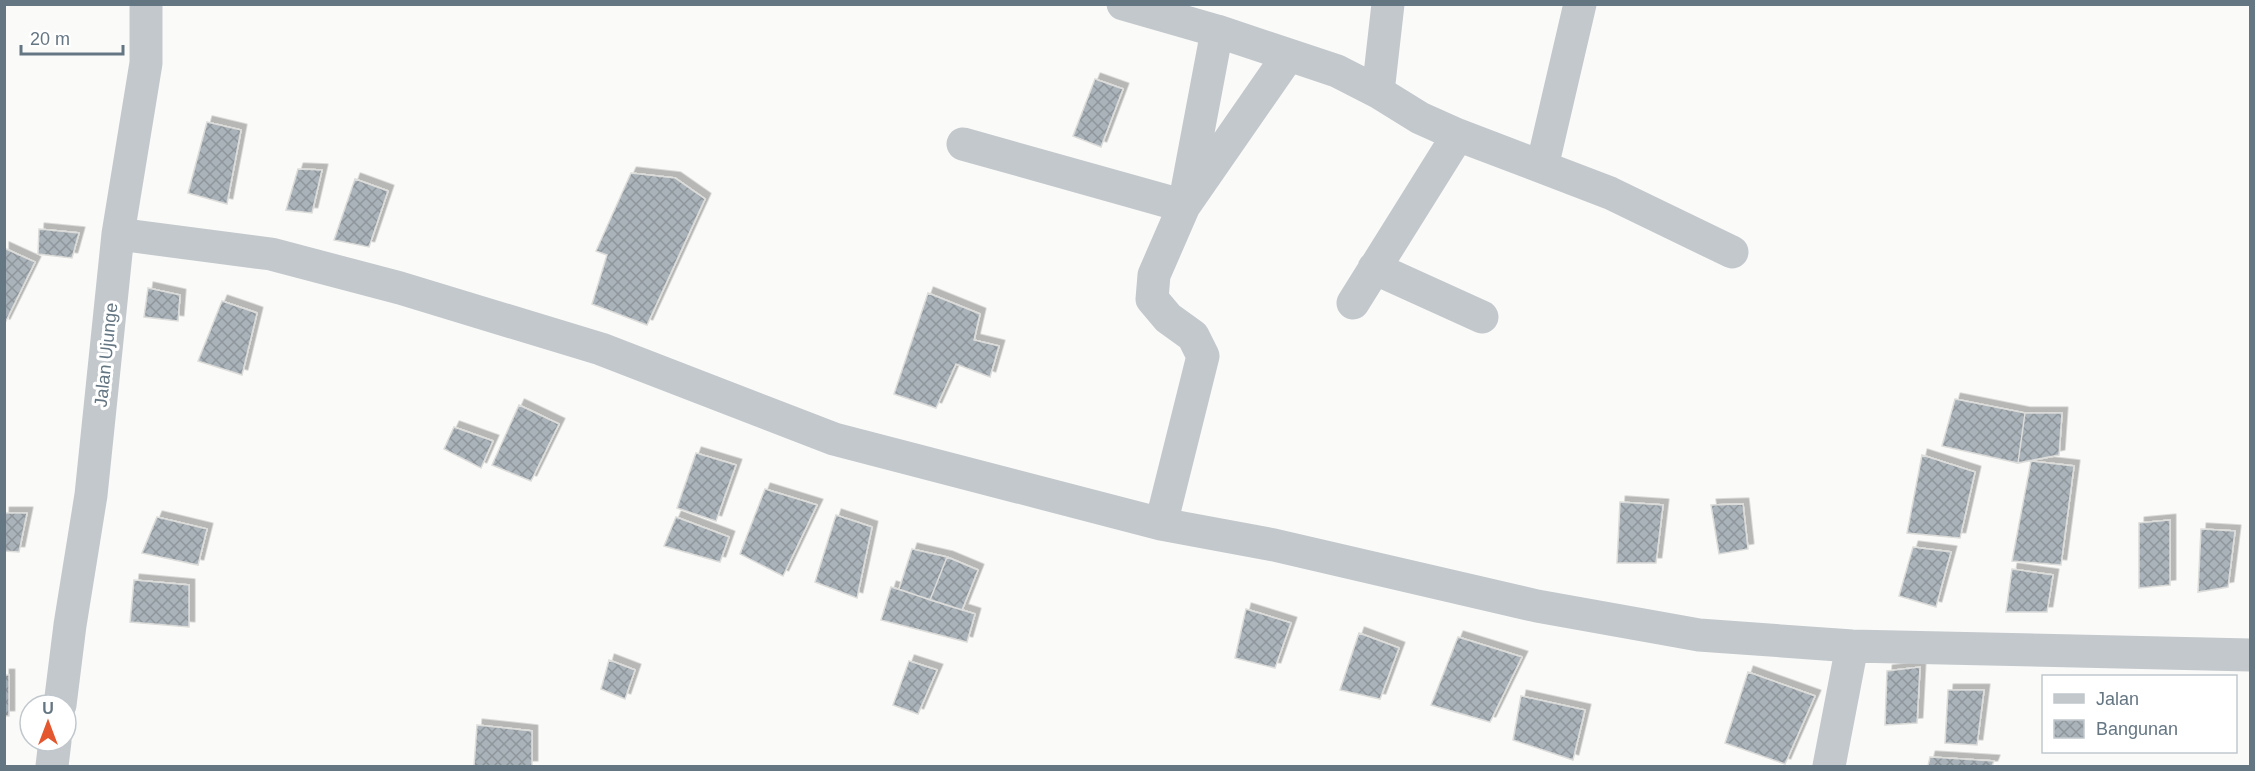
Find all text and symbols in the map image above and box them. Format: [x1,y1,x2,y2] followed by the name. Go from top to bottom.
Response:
[21,18,123,56] scale bar
[30,29,70,49] text: 20 m
[91,302,121,408] street label: Jalan Ujunge
[2042,675,2237,753] legend
[2096,689,2139,709] text: Jalan
[18,693,78,753] north arrow
[42,700,54,717] text: U
[2096,719,2178,739] text: Bangunan

